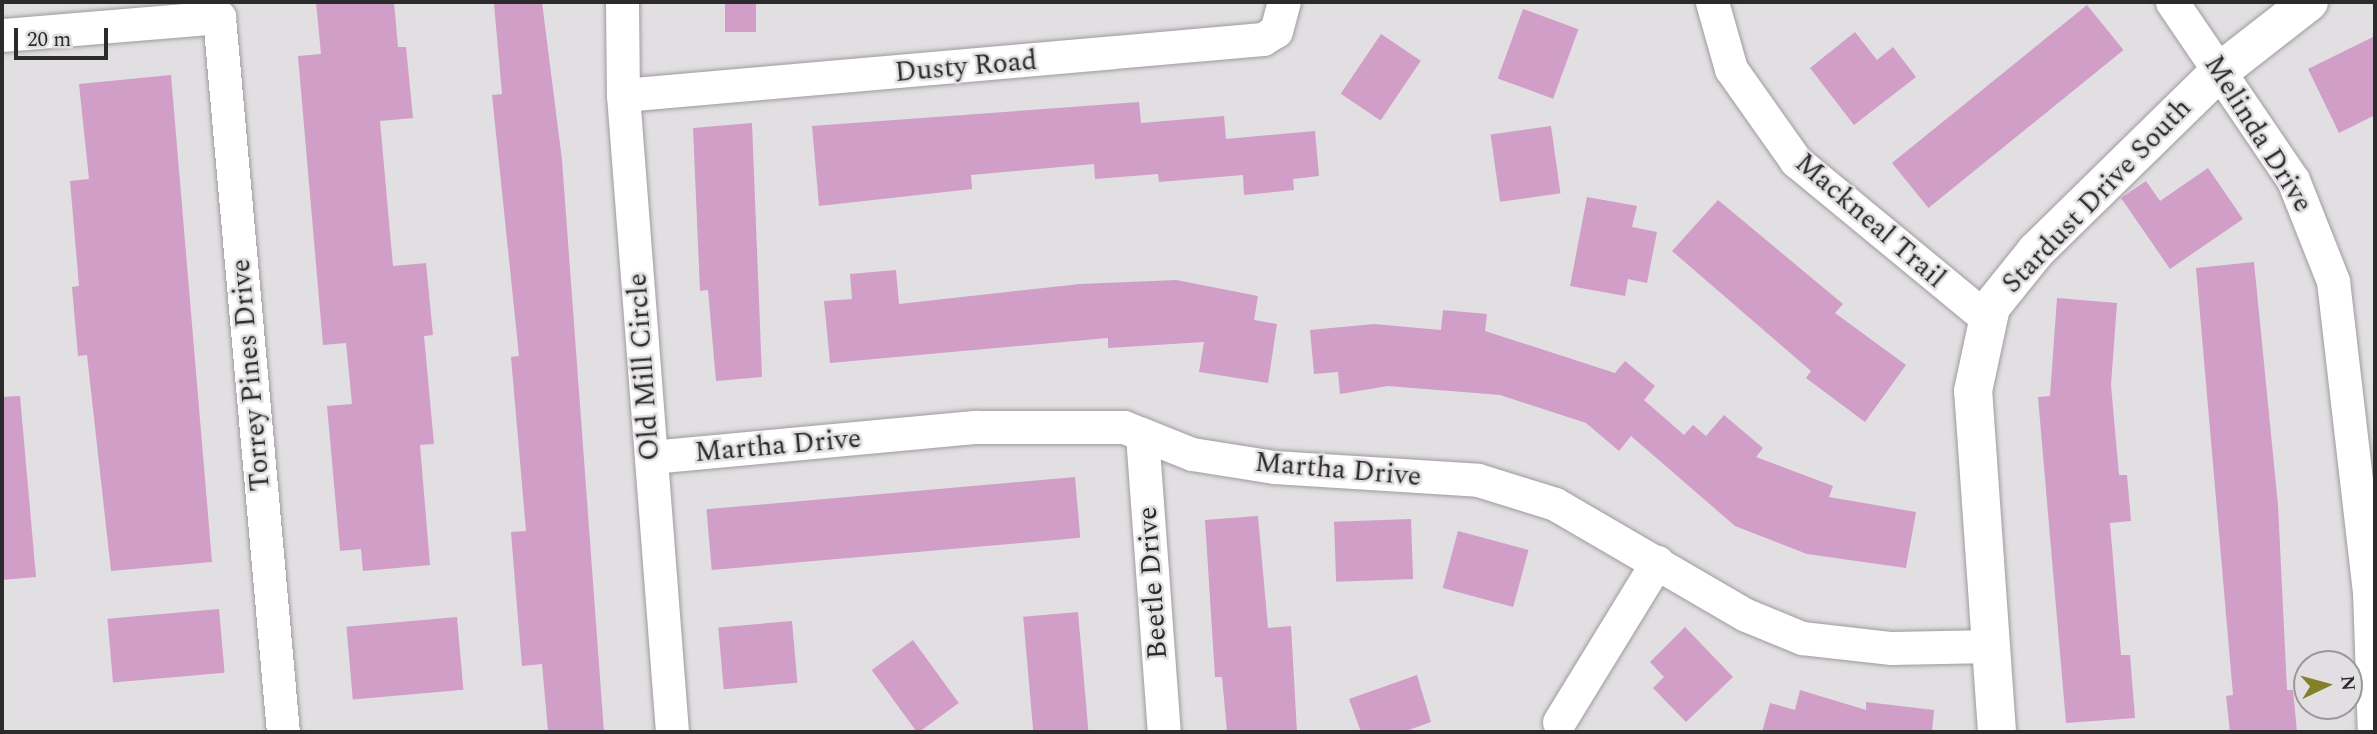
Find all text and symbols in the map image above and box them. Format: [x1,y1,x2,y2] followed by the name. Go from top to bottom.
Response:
[18,14,112,58] scale bar
[27,24,71,56] text: 20 m
[893,44,1039,90] street label: Dusty Road
[2196,49,2320,219] street label: Melinda Drive
[1995,92,2199,300] street label: Stardust Drive South
[1788,146,1952,296] street label: Mackneal Trail
[224,257,278,493] street label: Torrey Pines Drive
[621,272,667,462] street label: Old Mill Circle
[693,422,863,470] street label: Martha Drive
[1253,446,1423,494] street label: Martha Drive
[1131,505,1175,661] street label: Beetle Drive
[2293,650,2363,720] north arrow
[2332,674,2363,692] text: N

